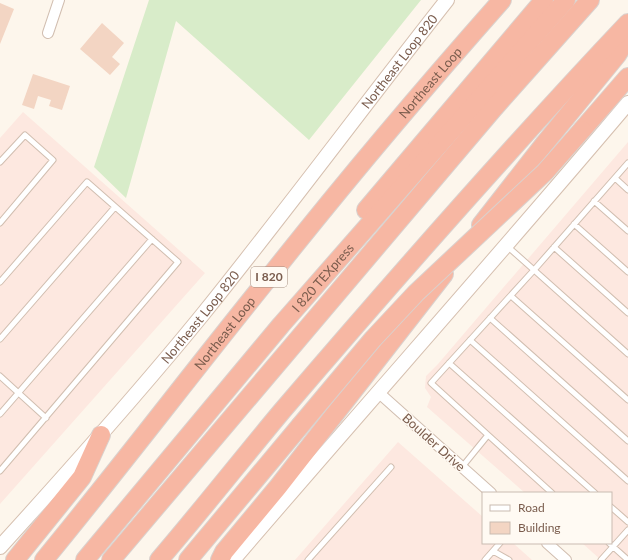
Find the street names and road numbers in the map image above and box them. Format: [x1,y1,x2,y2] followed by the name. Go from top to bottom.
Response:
[357,11,441,111] street label: Northeast Loop 820
[395,44,465,122] street label: Northeast Loop
[288,240,357,315] street label: I 820 TEXpress
[158,266,242,366] street label: Northeast Loop 820
[251,267,287,287] road number: I 820
[191,293,259,373] street label: Northeast Loop
[399,410,469,474] street label: Boulder Drive

